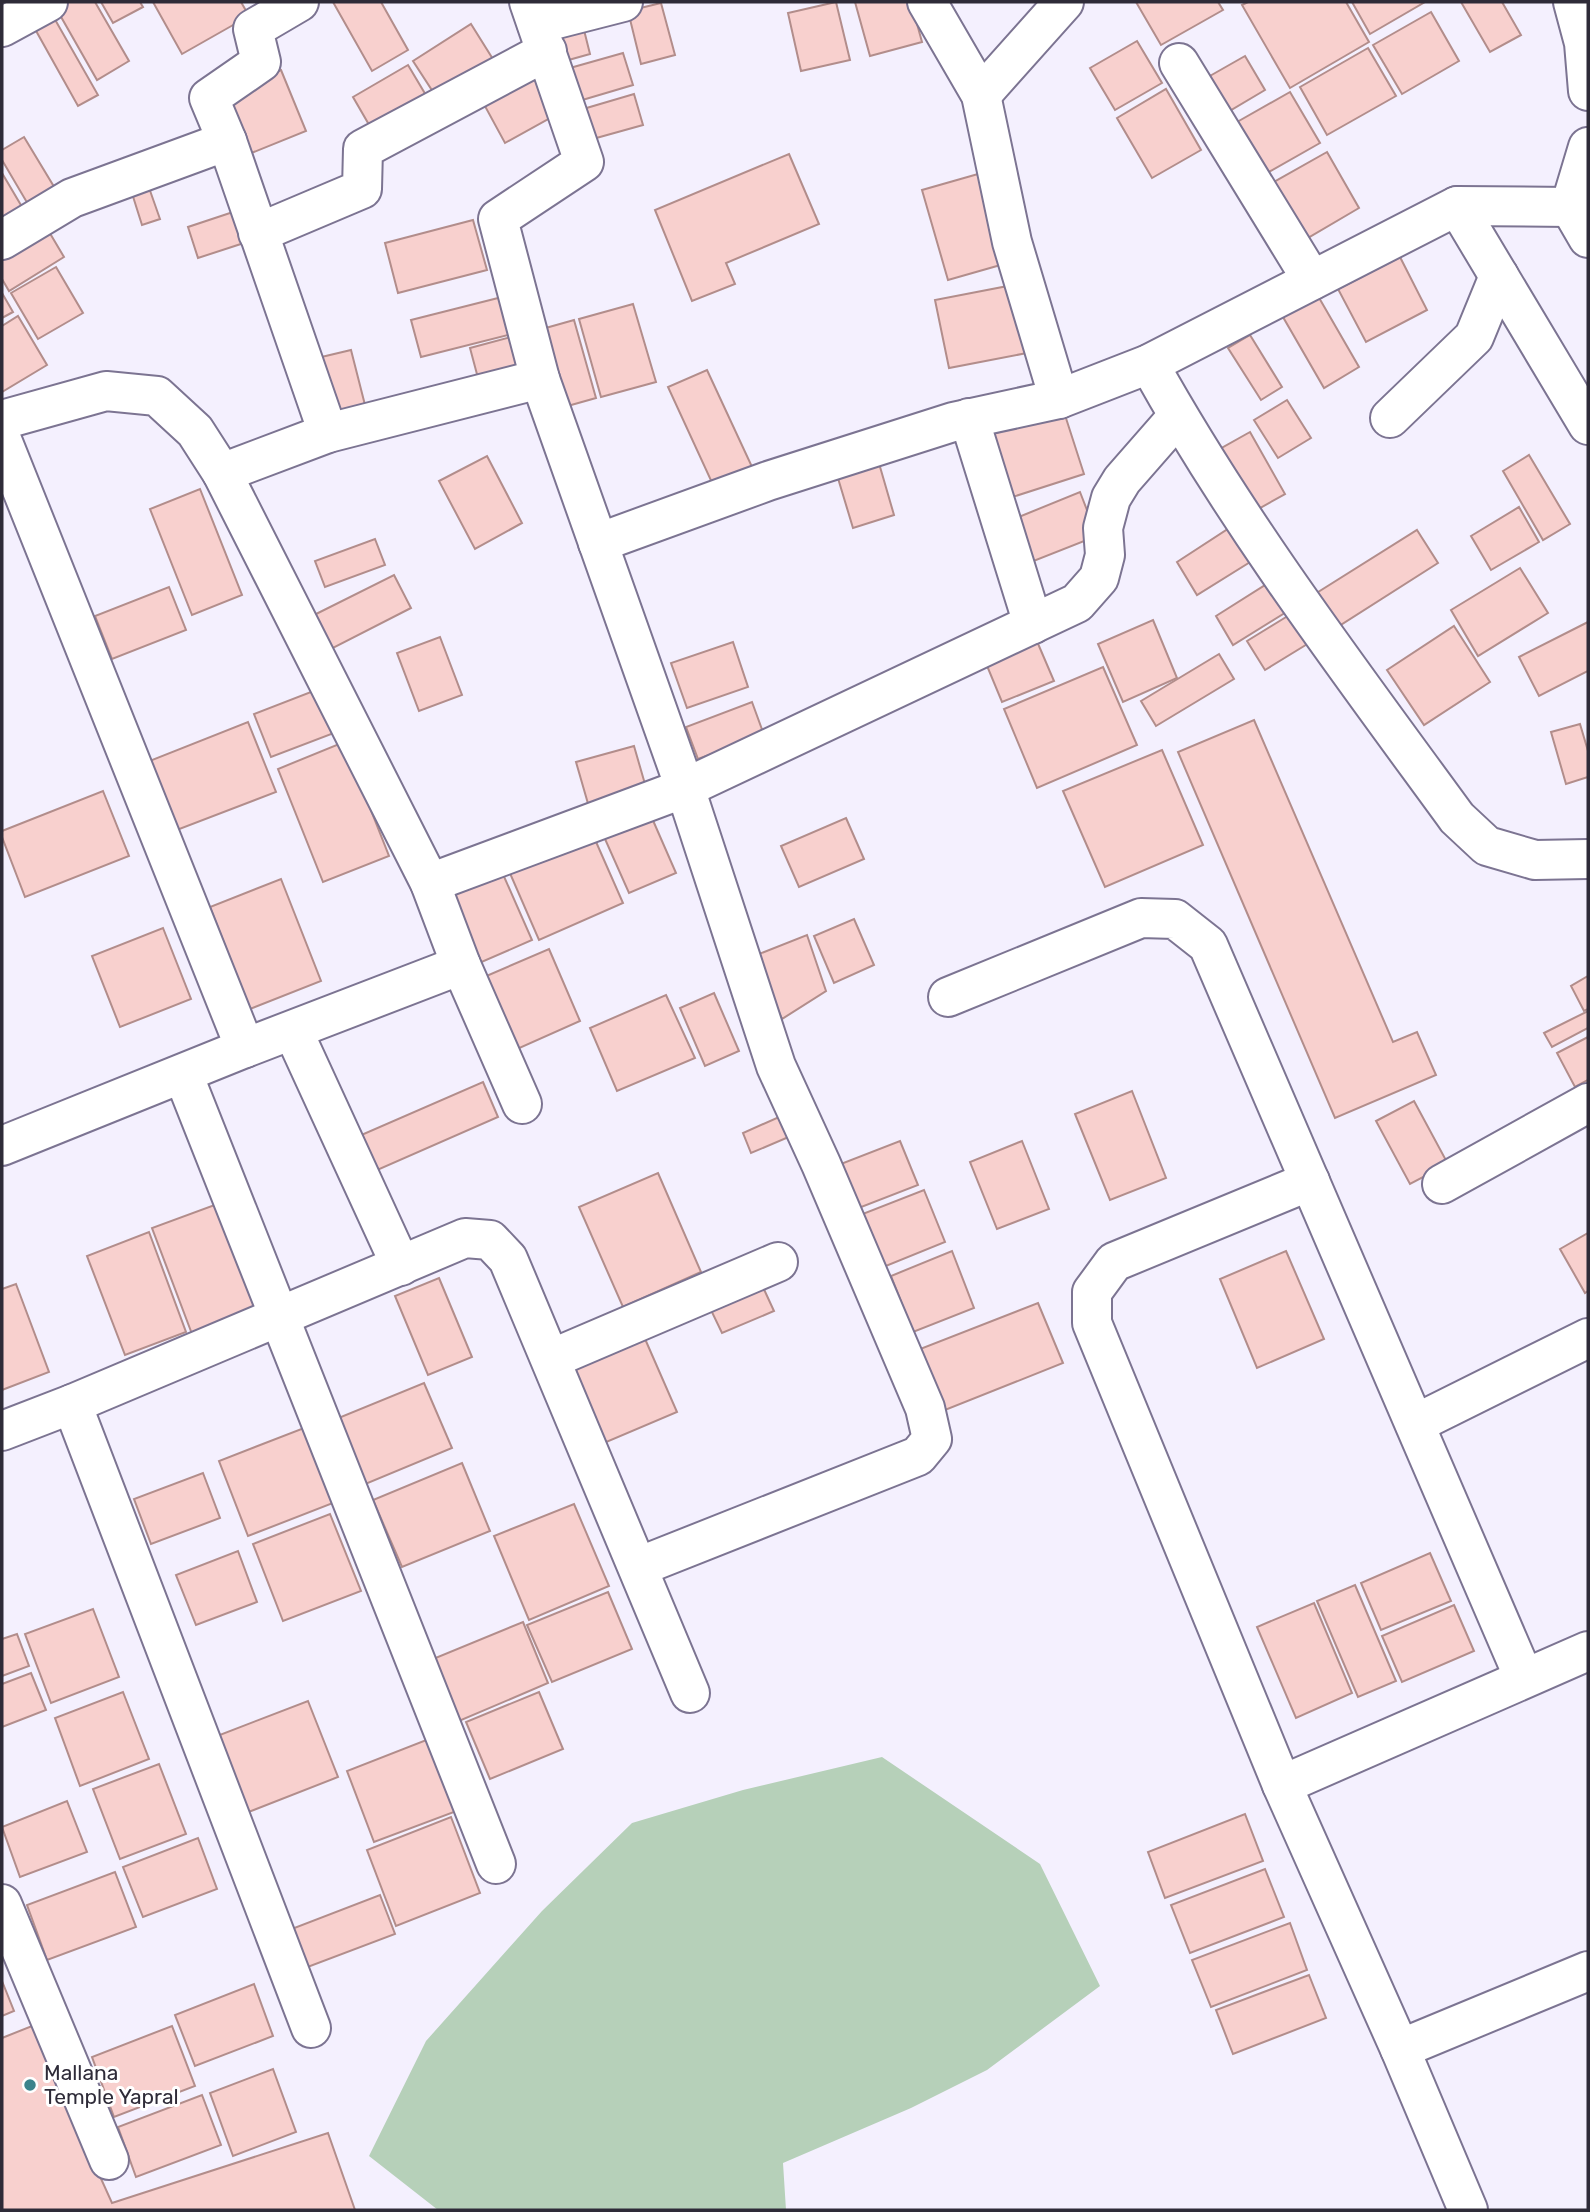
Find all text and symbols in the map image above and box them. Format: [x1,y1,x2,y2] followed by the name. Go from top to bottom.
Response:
[44,2060,179,2109] place label: Mallana Temple Yapral
[22,2077,38,2093] marker: Mallana Temple Yapral

